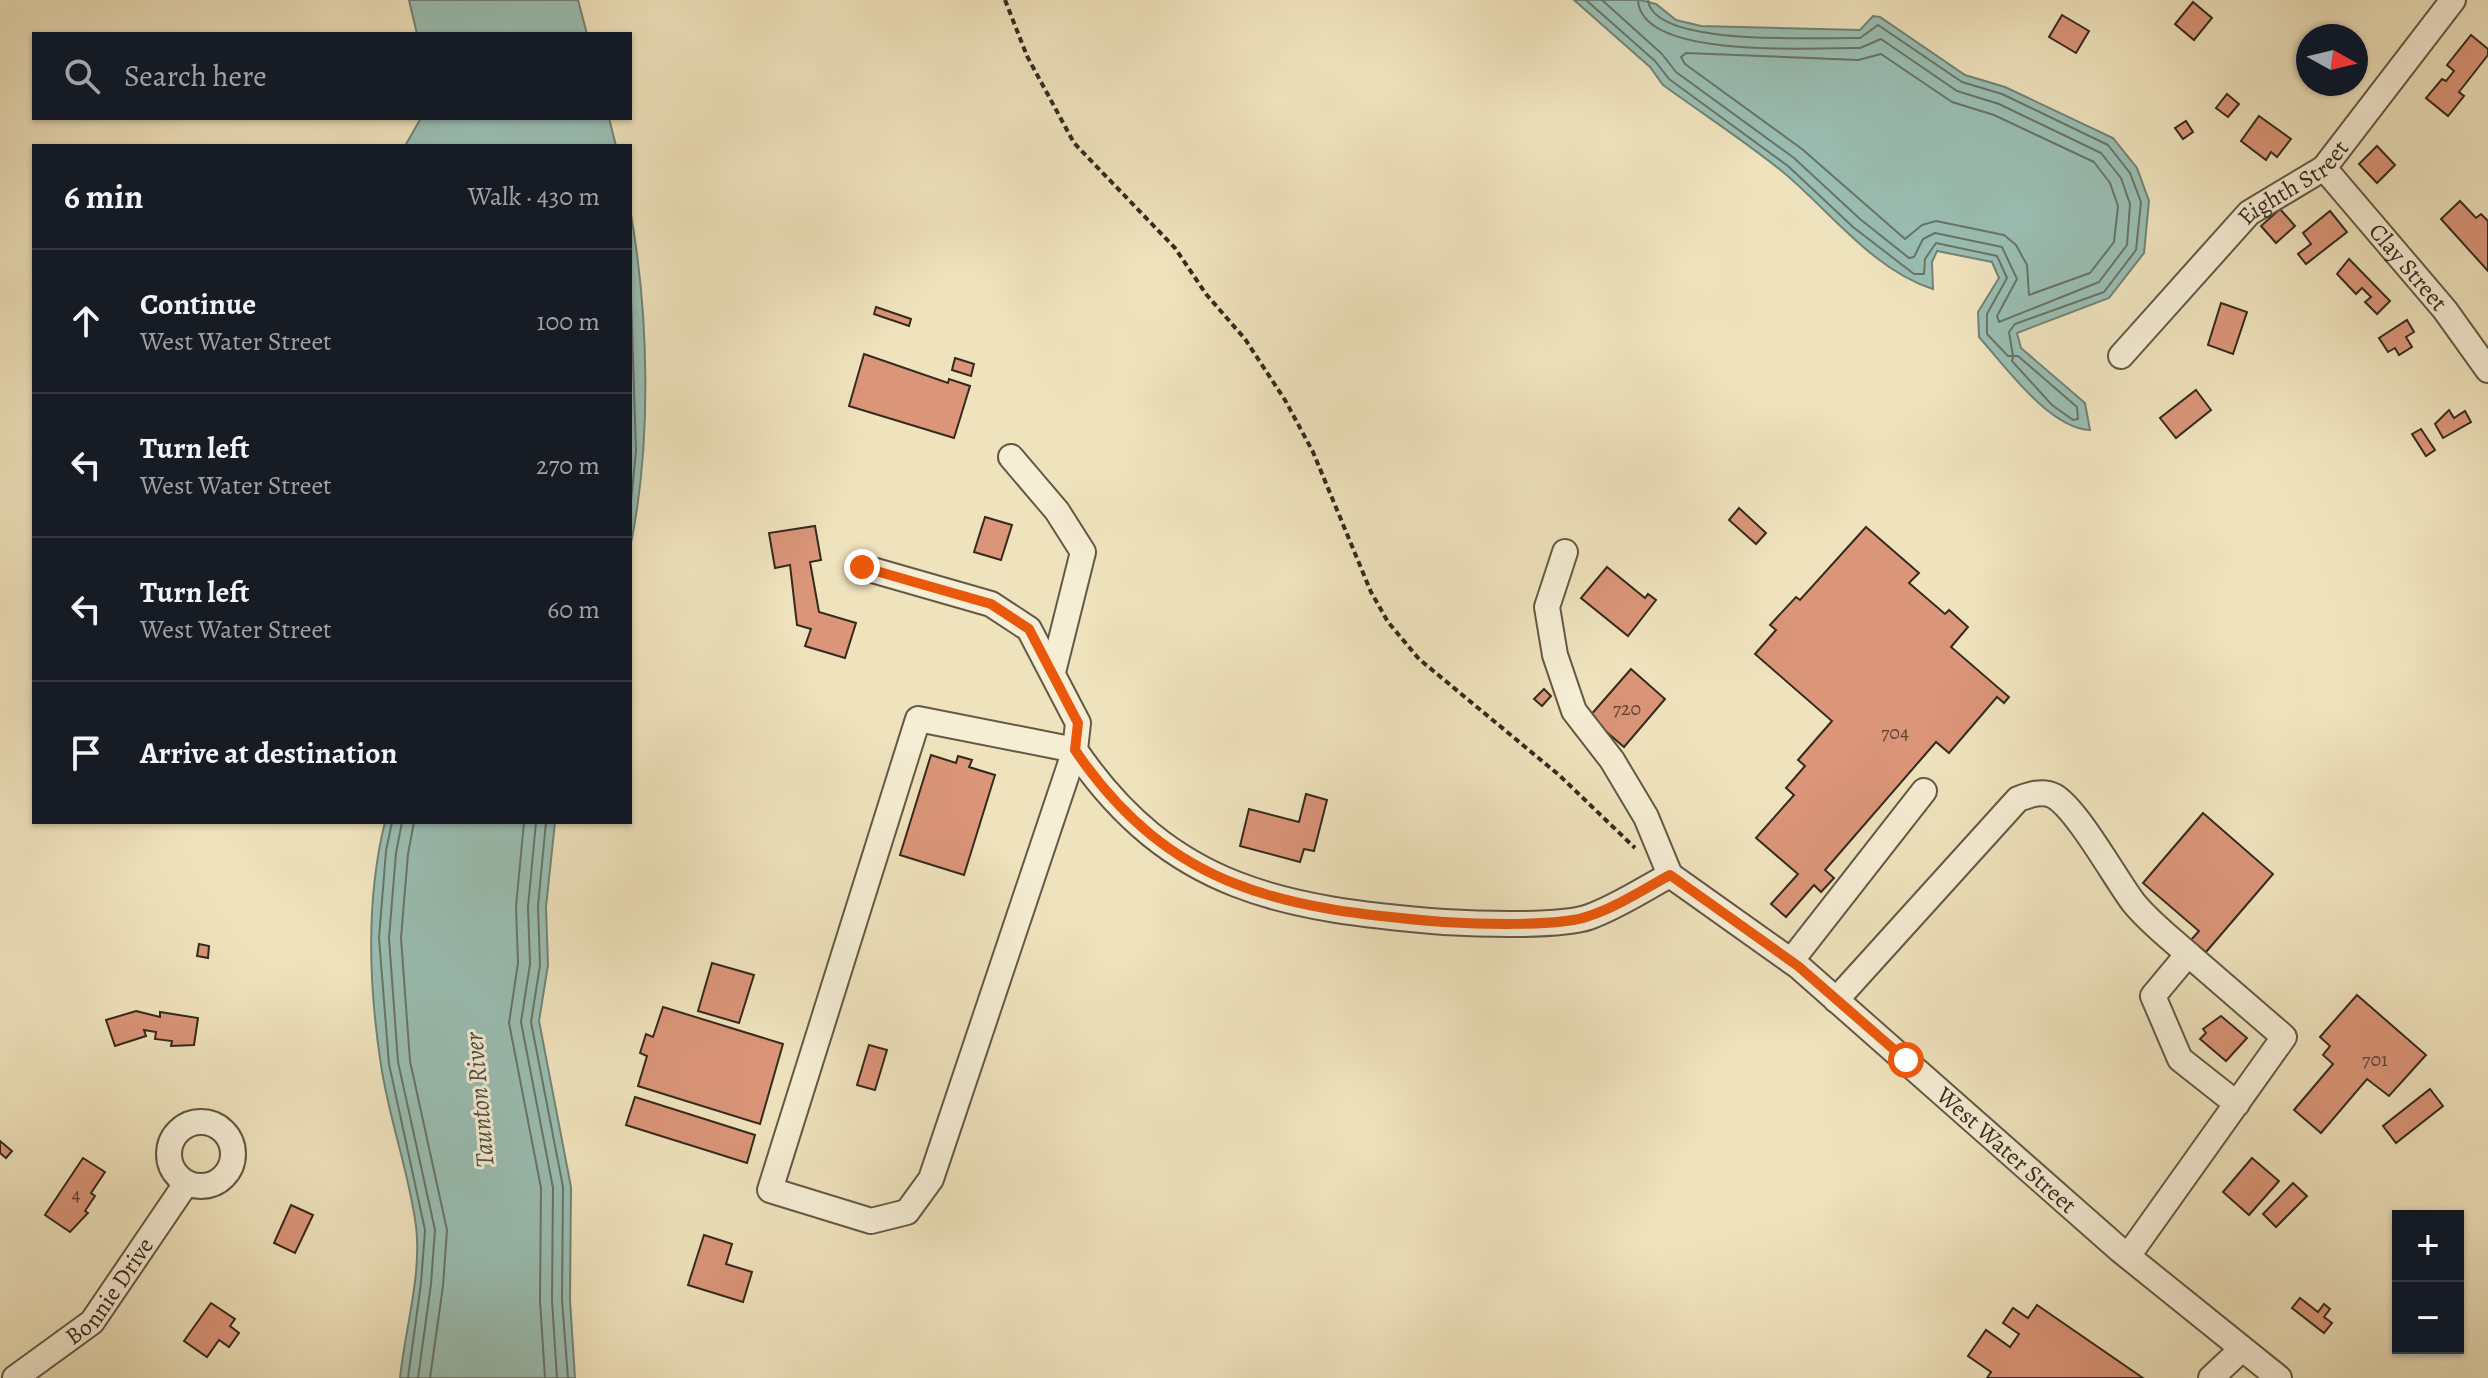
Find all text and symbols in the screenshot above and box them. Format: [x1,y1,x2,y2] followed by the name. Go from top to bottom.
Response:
[2296,24,2368,96] north arrow
[32,32,632,120] search box
[60,54,104,98] icon: search
[124,56,267,96] text: Search here
[2230,133,2356,232] street label: Eighth Street
[64,173,143,220] text: 6 min
[468,179,600,214] text: Walk · 430 m
[2362,216,2455,318] street label: Clay Street
[140,284,256,324] text: Continue
[64,299,108,343] icon: ahead
[537,304,600,339] text: 100 m
[140,324,332,359] text: West Water Street
[140,428,249,468] text: Turn left
[64,443,108,487] icon: left
[536,448,600,483] text: 270 m
[140,468,332,503] text: West Water Street
[844,549,880,585] route end
[140,572,249,612] text: Turn left
[64,587,108,631] icon: left
[547,592,600,627] text: 60 m
[140,612,332,647] text: West Water Street
[1613,695,1641,722] house number: 720
[1881,719,1909,746] house number: 704
[64,731,108,775] icon: arrive
[140,733,397,773] text: Arrive at destination
[456,1030,503,1169] water label: Taunton River
[1888,1042,1924,1078] route start
[2362,1046,2388,1073] house number: 701
[1929,1079,2084,1221] street label: West Water Street
[71,1181,81,1208] house number: 4
[2392,1210,2464,1354] map controls
[2392,1210,2464,1282] button: +
[59,1231,161,1352] street label: Bonnie Drive
[2392,1282,2464,1354] button: −

